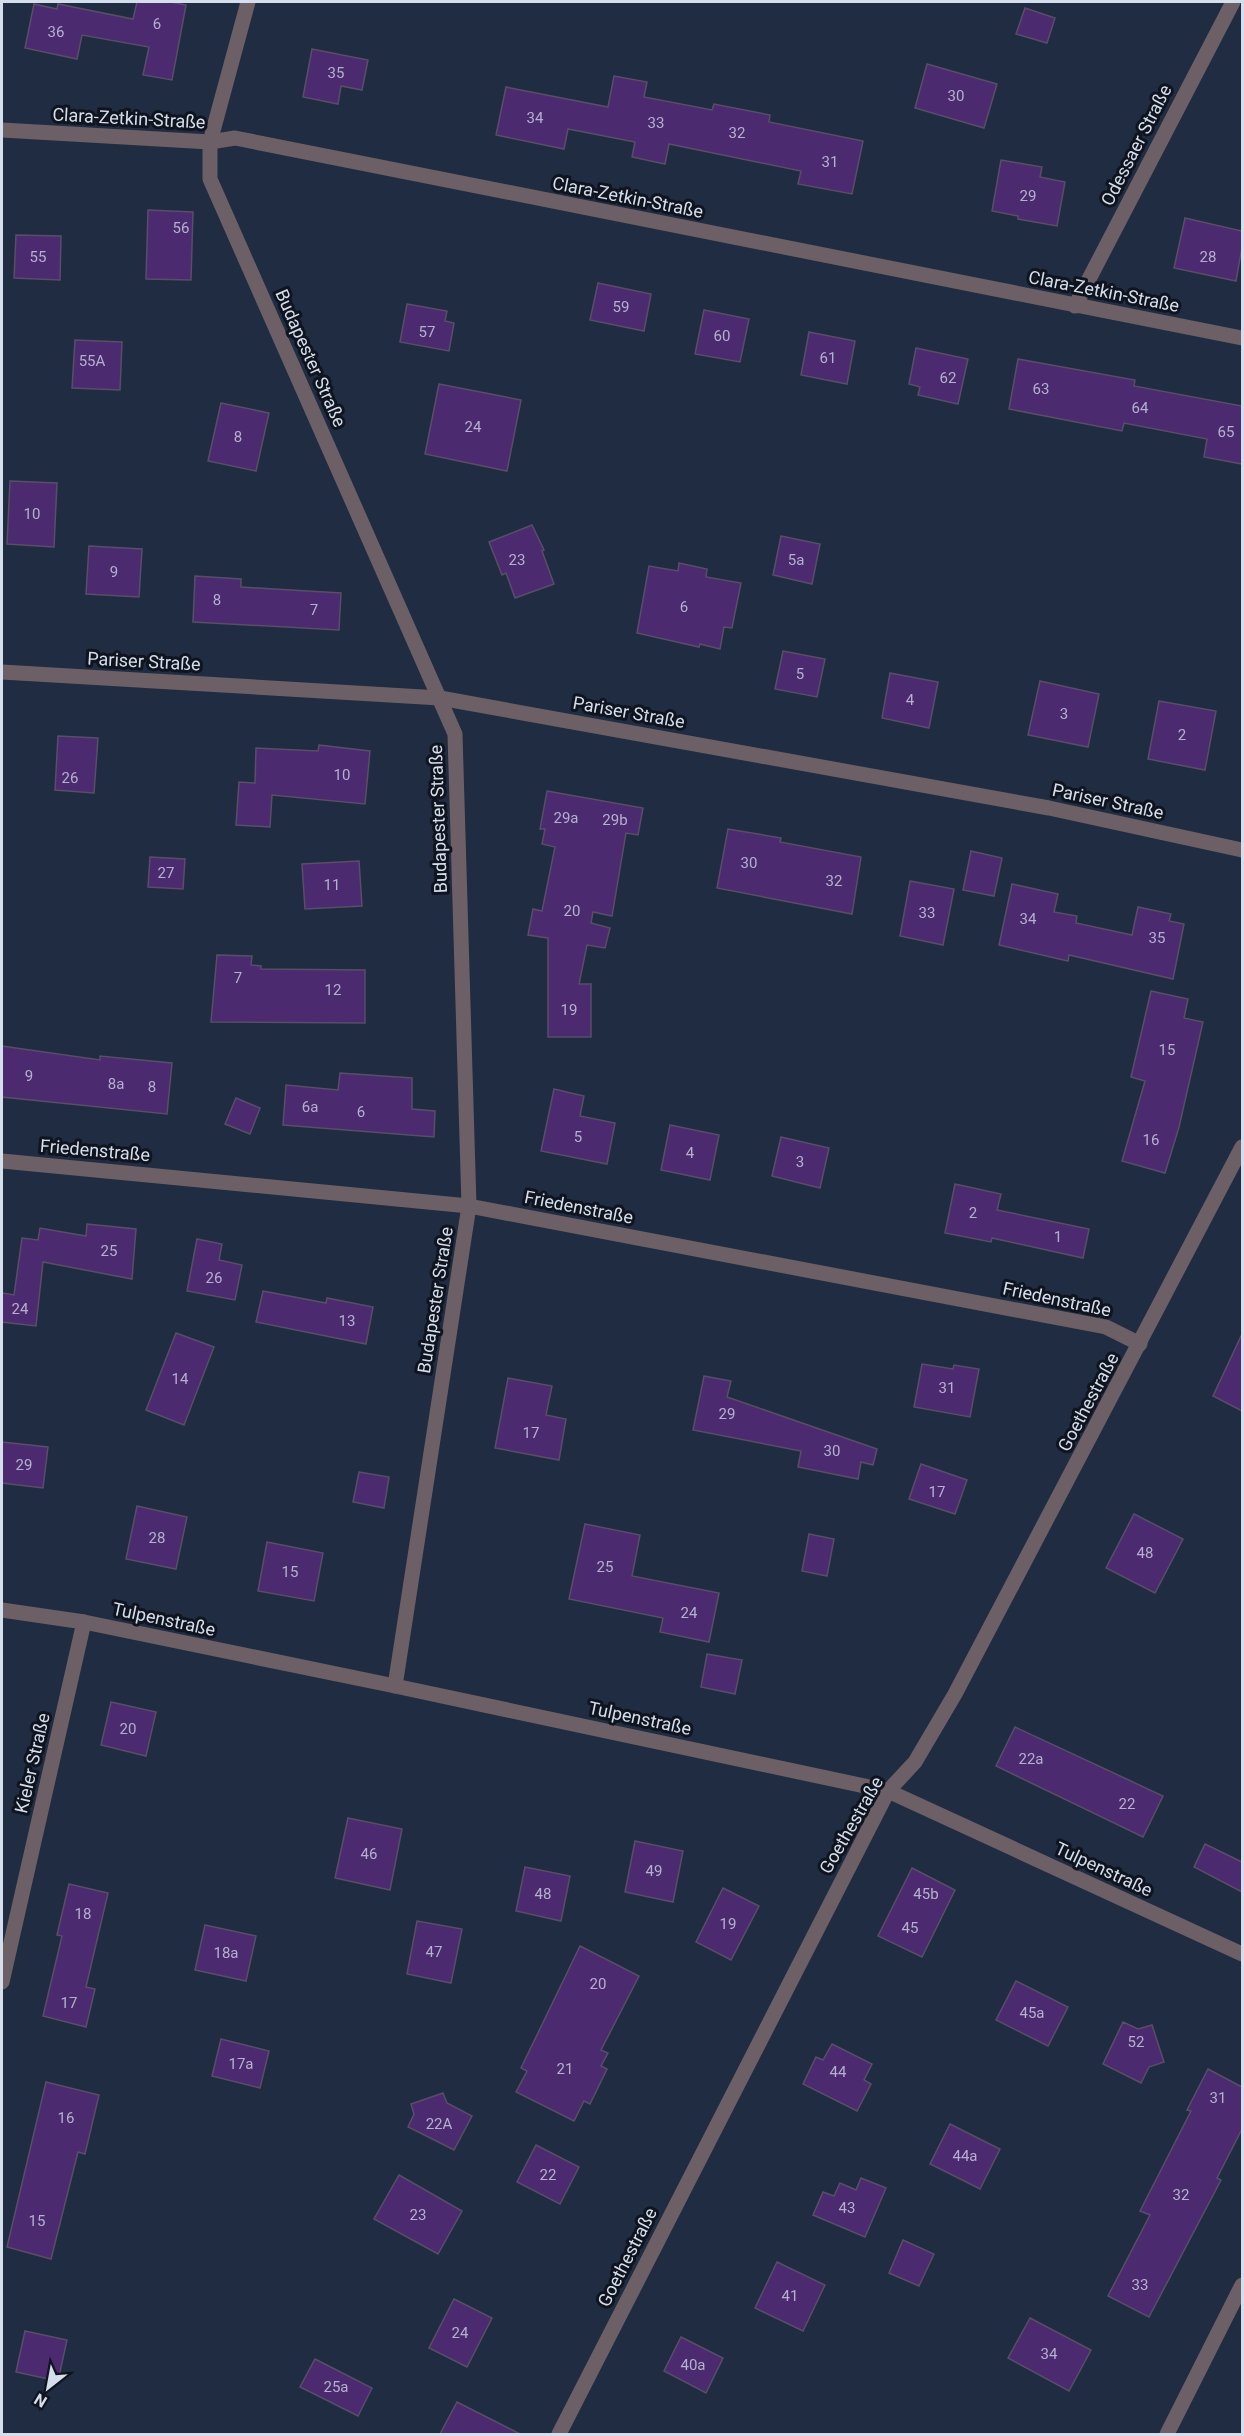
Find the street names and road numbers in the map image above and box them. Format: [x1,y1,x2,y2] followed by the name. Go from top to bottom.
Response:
[1096,81,1176,209] street label: Odessaer Straße
[52,104,206,132] street label: Clara-Zetkin-Straße
[551,172,705,222] street label: Clara-Zetkin-Straße
[1027,266,1181,316] street label: Clara-Zetkin-Straße
[271,286,351,430] street label: Budapester Straße
[87,648,201,674] street label: Pariser Straße
[571,692,687,732] street label: Pariser Straße
[425,744,451,894] street label: Budapester Straße
[1050,779,1166,823] street label: Pariser Straße
[39,1135,151,1165] street label: Friedenstraße
[523,1186,635,1228] street label: Friedenstraße
[413,1225,457,1375] street label: Budapester Straße
[1001,1277,1113,1321] street label: Friedenstraße
[1053,1349,1123,1455] street label: Goethestraße
[111,1598,217,1640] street label: Tulpenstraße
[587,1697,693,1739] street label: Tulpenstraße
[10,1711,54,1815] street label: Kieler Straße
[815,1773,887,1877] street label: Goethestraße
[1052,1837,1156,1901] street label: Tulpenstraße
[593,2204,661,2310] street label: Goethestraße

